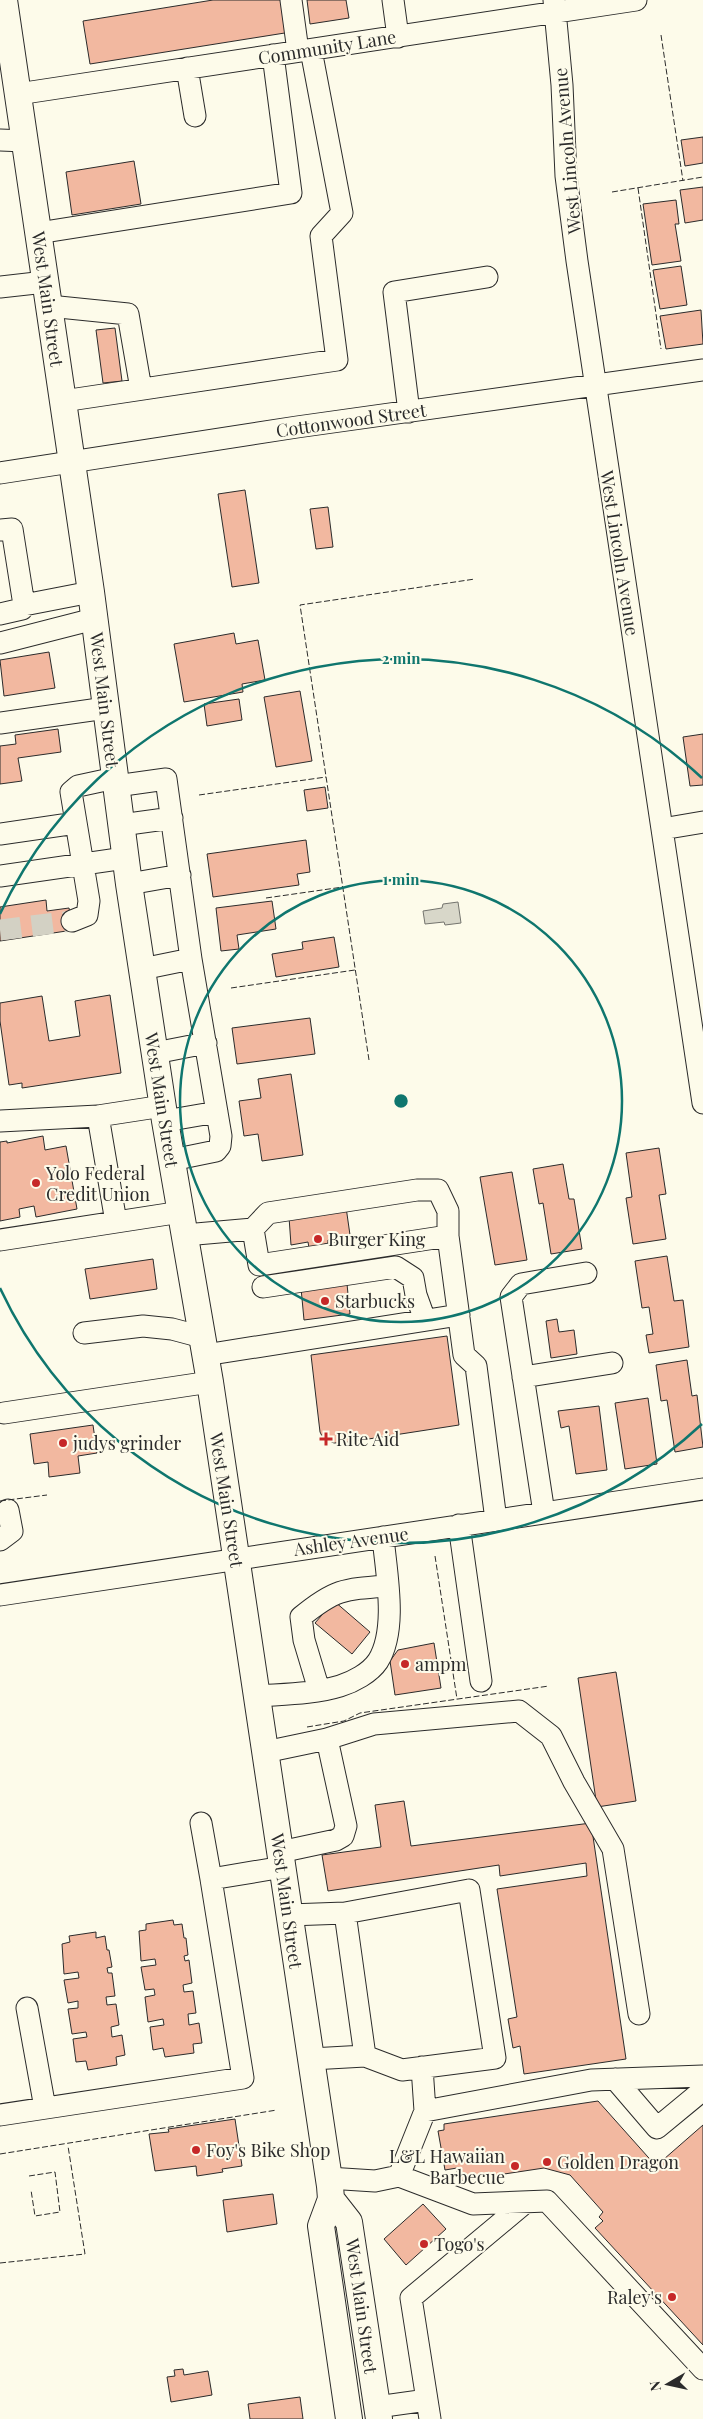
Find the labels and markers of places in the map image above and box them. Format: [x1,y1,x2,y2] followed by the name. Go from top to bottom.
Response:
[392,1092,410,1110] centre of rings
[45,1161,150,1206] place label: Yolo Federal Credit Union
[30,1177,42,1189] marker: Yolo Federal Credit Union
[328,1227,426,1251] place label: Burger King
[312,1233,324,1245] marker: Burger King
[335,1289,415,1313] place label: Starbucks
[319,1295,331,1307] marker: Starbucks
[336,1427,400,1451] place label: Rite Aid
[72,1431,181,1455] place label: judys grinder
[320,1433,332,1445] marker: Rite Aid
[57,1437,69,1449] marker: judys grinder
[415,1652,466,1676] place label: ampm
[399,1658,411,1670] marker: ampm
[206,2138,331,2162] place label: Foy's Bike Shop
[190,2144,202,2156] marker: Foy's Bike Shop
[389,2144,505,2189] place label: L&L Hawaiian Barbecue
[557,2150,679,2174] place label: Golden Dragon
[541,2156,553,2168] marker: Golden Dragon
[509,2160,521,2172] marker: L&L Hawaiian Barbecue
[434,2232,485,2256] place label: Togo's
[418,2238,430,2250] marker: Togo's
[607,2285,662,2309] place label: Raley's
[666,2291,678,2303] marker: Raley's

